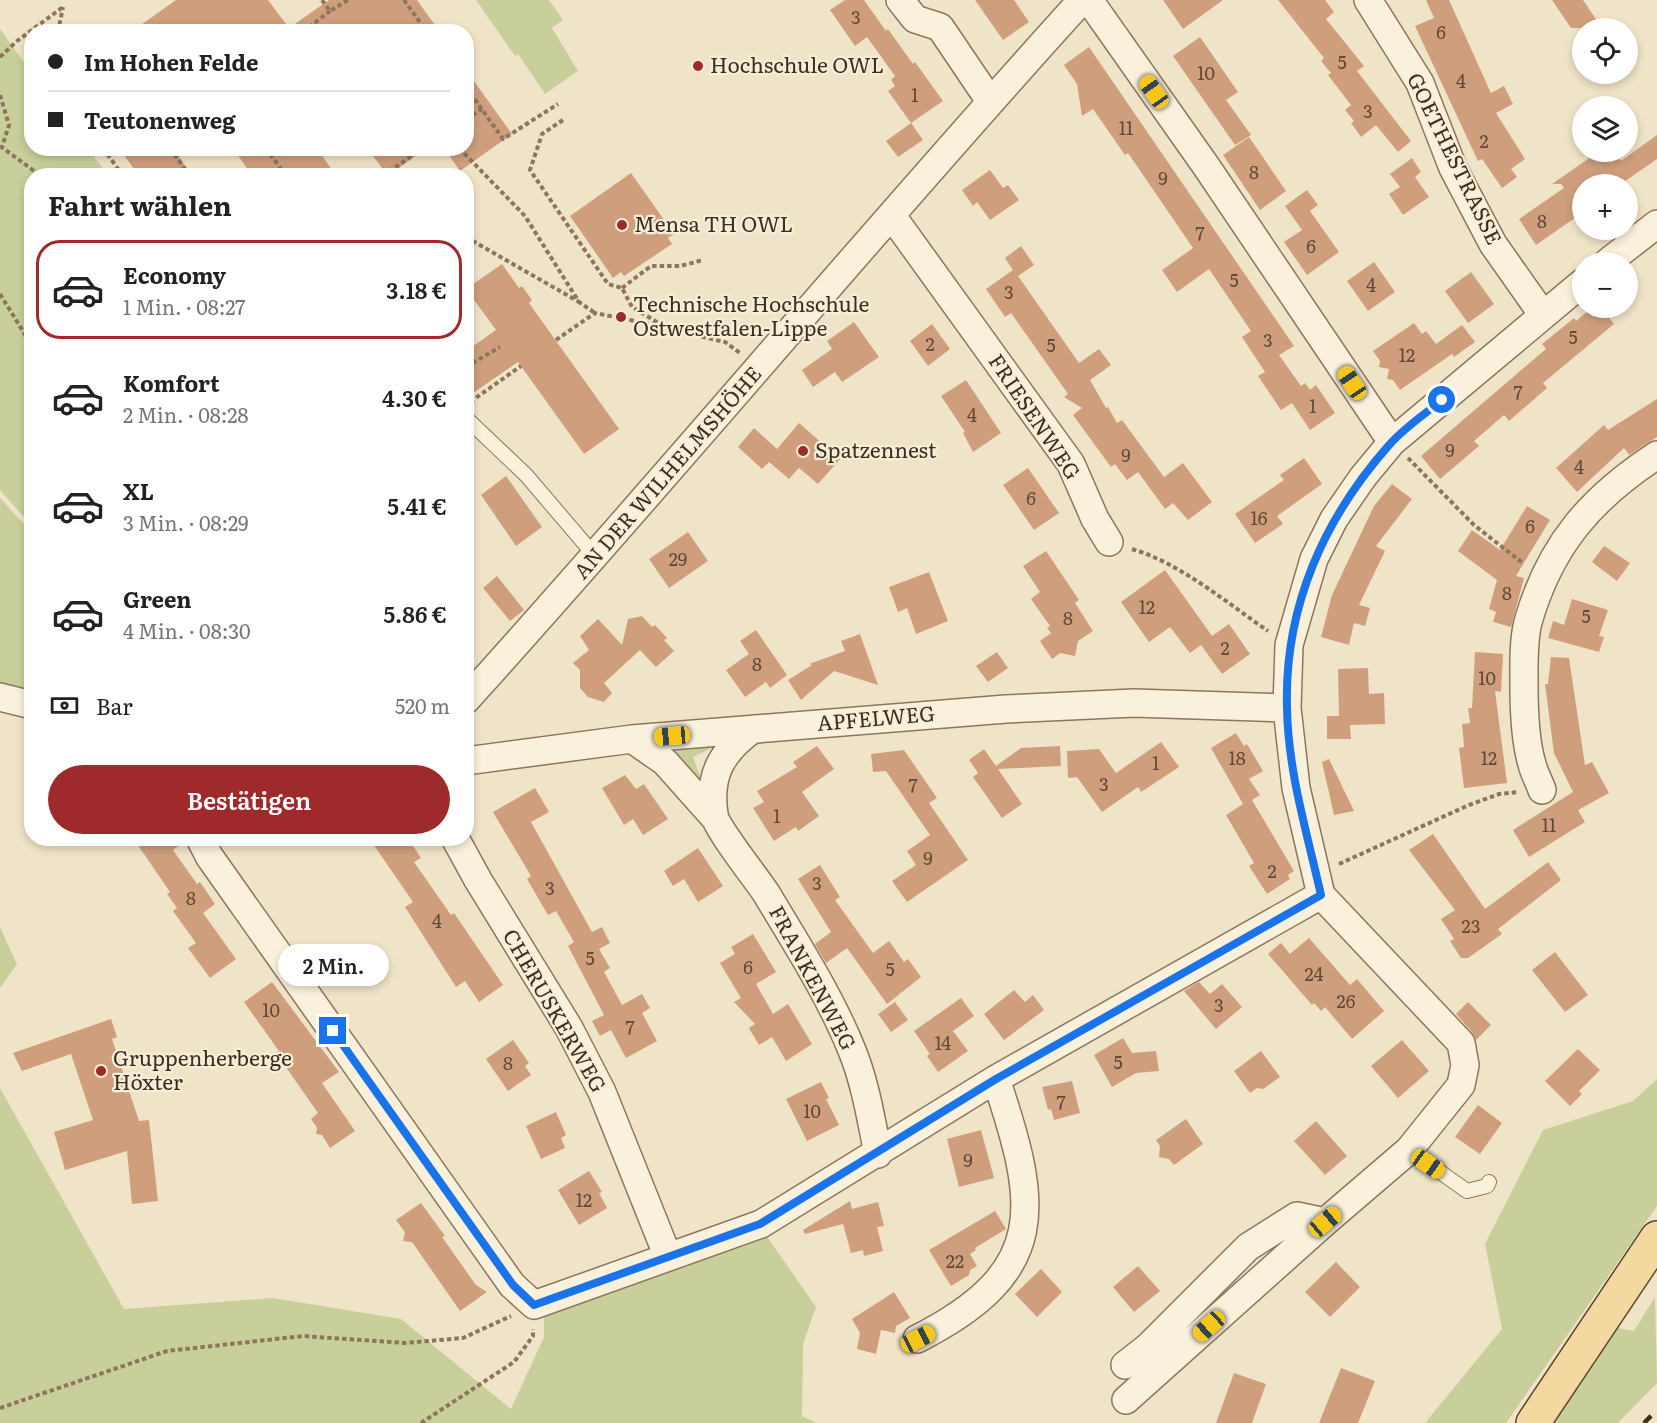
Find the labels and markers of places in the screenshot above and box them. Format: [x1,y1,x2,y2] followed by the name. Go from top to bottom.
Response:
[710,48,884,79] place label: Hochschule OWL
[691,59,705,73] marker: Hochschule OWL
[634,207,793,238] place label: Mensa TH OWL
[615,218,629,232] marker: Mensa TH OWL
[633,287,870,342] place label: Technische Hochschule Ostwestfalen-Lippe
[614,310,628,324] marker: Technische Hochschule Ostwestfalen-Lippe
[815,433,937,464] place label: Spatzennest
[796,444,810,458] marker: Spatzennest
[113,1041,292,1096] place label: Gruppenherberge Höxter
[94,1064,108,1078] marker: Gruppenherberge Höxter

